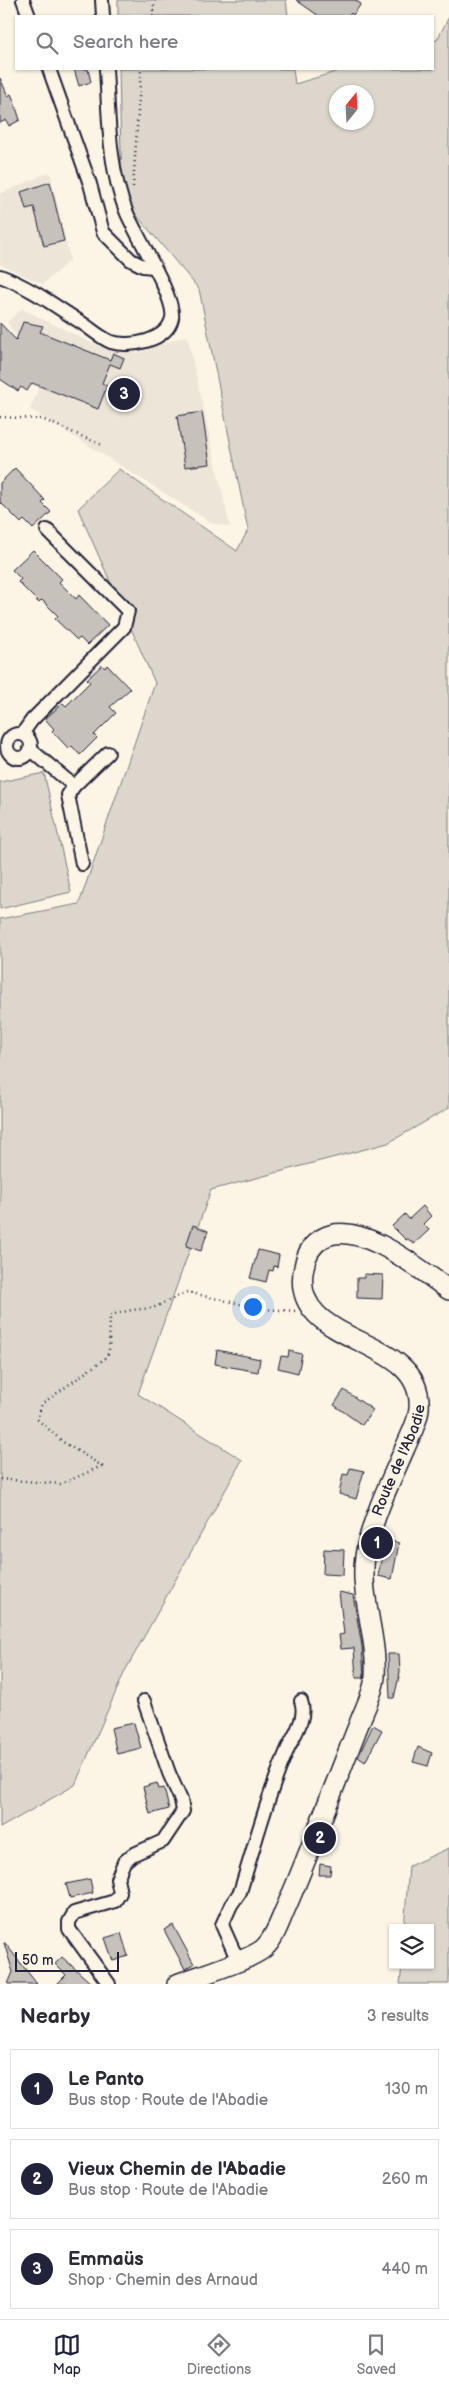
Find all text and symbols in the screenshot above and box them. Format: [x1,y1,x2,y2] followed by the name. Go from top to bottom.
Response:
[15,15,434,70] search box
[33,29,61,57] icon: search
[73,31,178,54] text: Search here
[329,85,374,130] north arrow
[108,375,140,413] pin: 3
[240,1294,266,1320] your location
[368,1404,429,1519] street label: Route de l'Abadie
[361,1524,393,1562] pin: 1
[304,1819,336,1857] pin: 2
[389,1924,434,1969] map controls
[389,1924,434,1969] button: layers
[15,1949,119,1972] scale bar
[22,1952,54,1969] text: 50 m
[20,2004,90,2029] text: Nearby
[367,2007,429,2026] text: 3 results
[68,2068,144,2091] text: Le Panto
[34,2080,40,2099] text: 1
[385,2080,428,2099] text: 130 m
[68,2091,268,2110] text: Bus stop · Route de l'Abadie
[68,2158,286,2181] text: Vieux Chemin de l'Abadie
[32,2170,42,2189] text: 2
[382,2170,428,2189] text: 260 m
[68,2181,268,2200] text: Bus stop · Route de l'Abadie
[68,2248,144,2271] text: Emmaüs
[32,2260,42,2279] text: 3
[382,2260,428,2279] text: 440 m
[68,2271,258,2290] text: Shop · Chemin des Arnaud
[53,2331,81,2378] tab: Map
[187,2331,251,2378] tab: Directions
[357,2331,396,2378] tab: Saved

